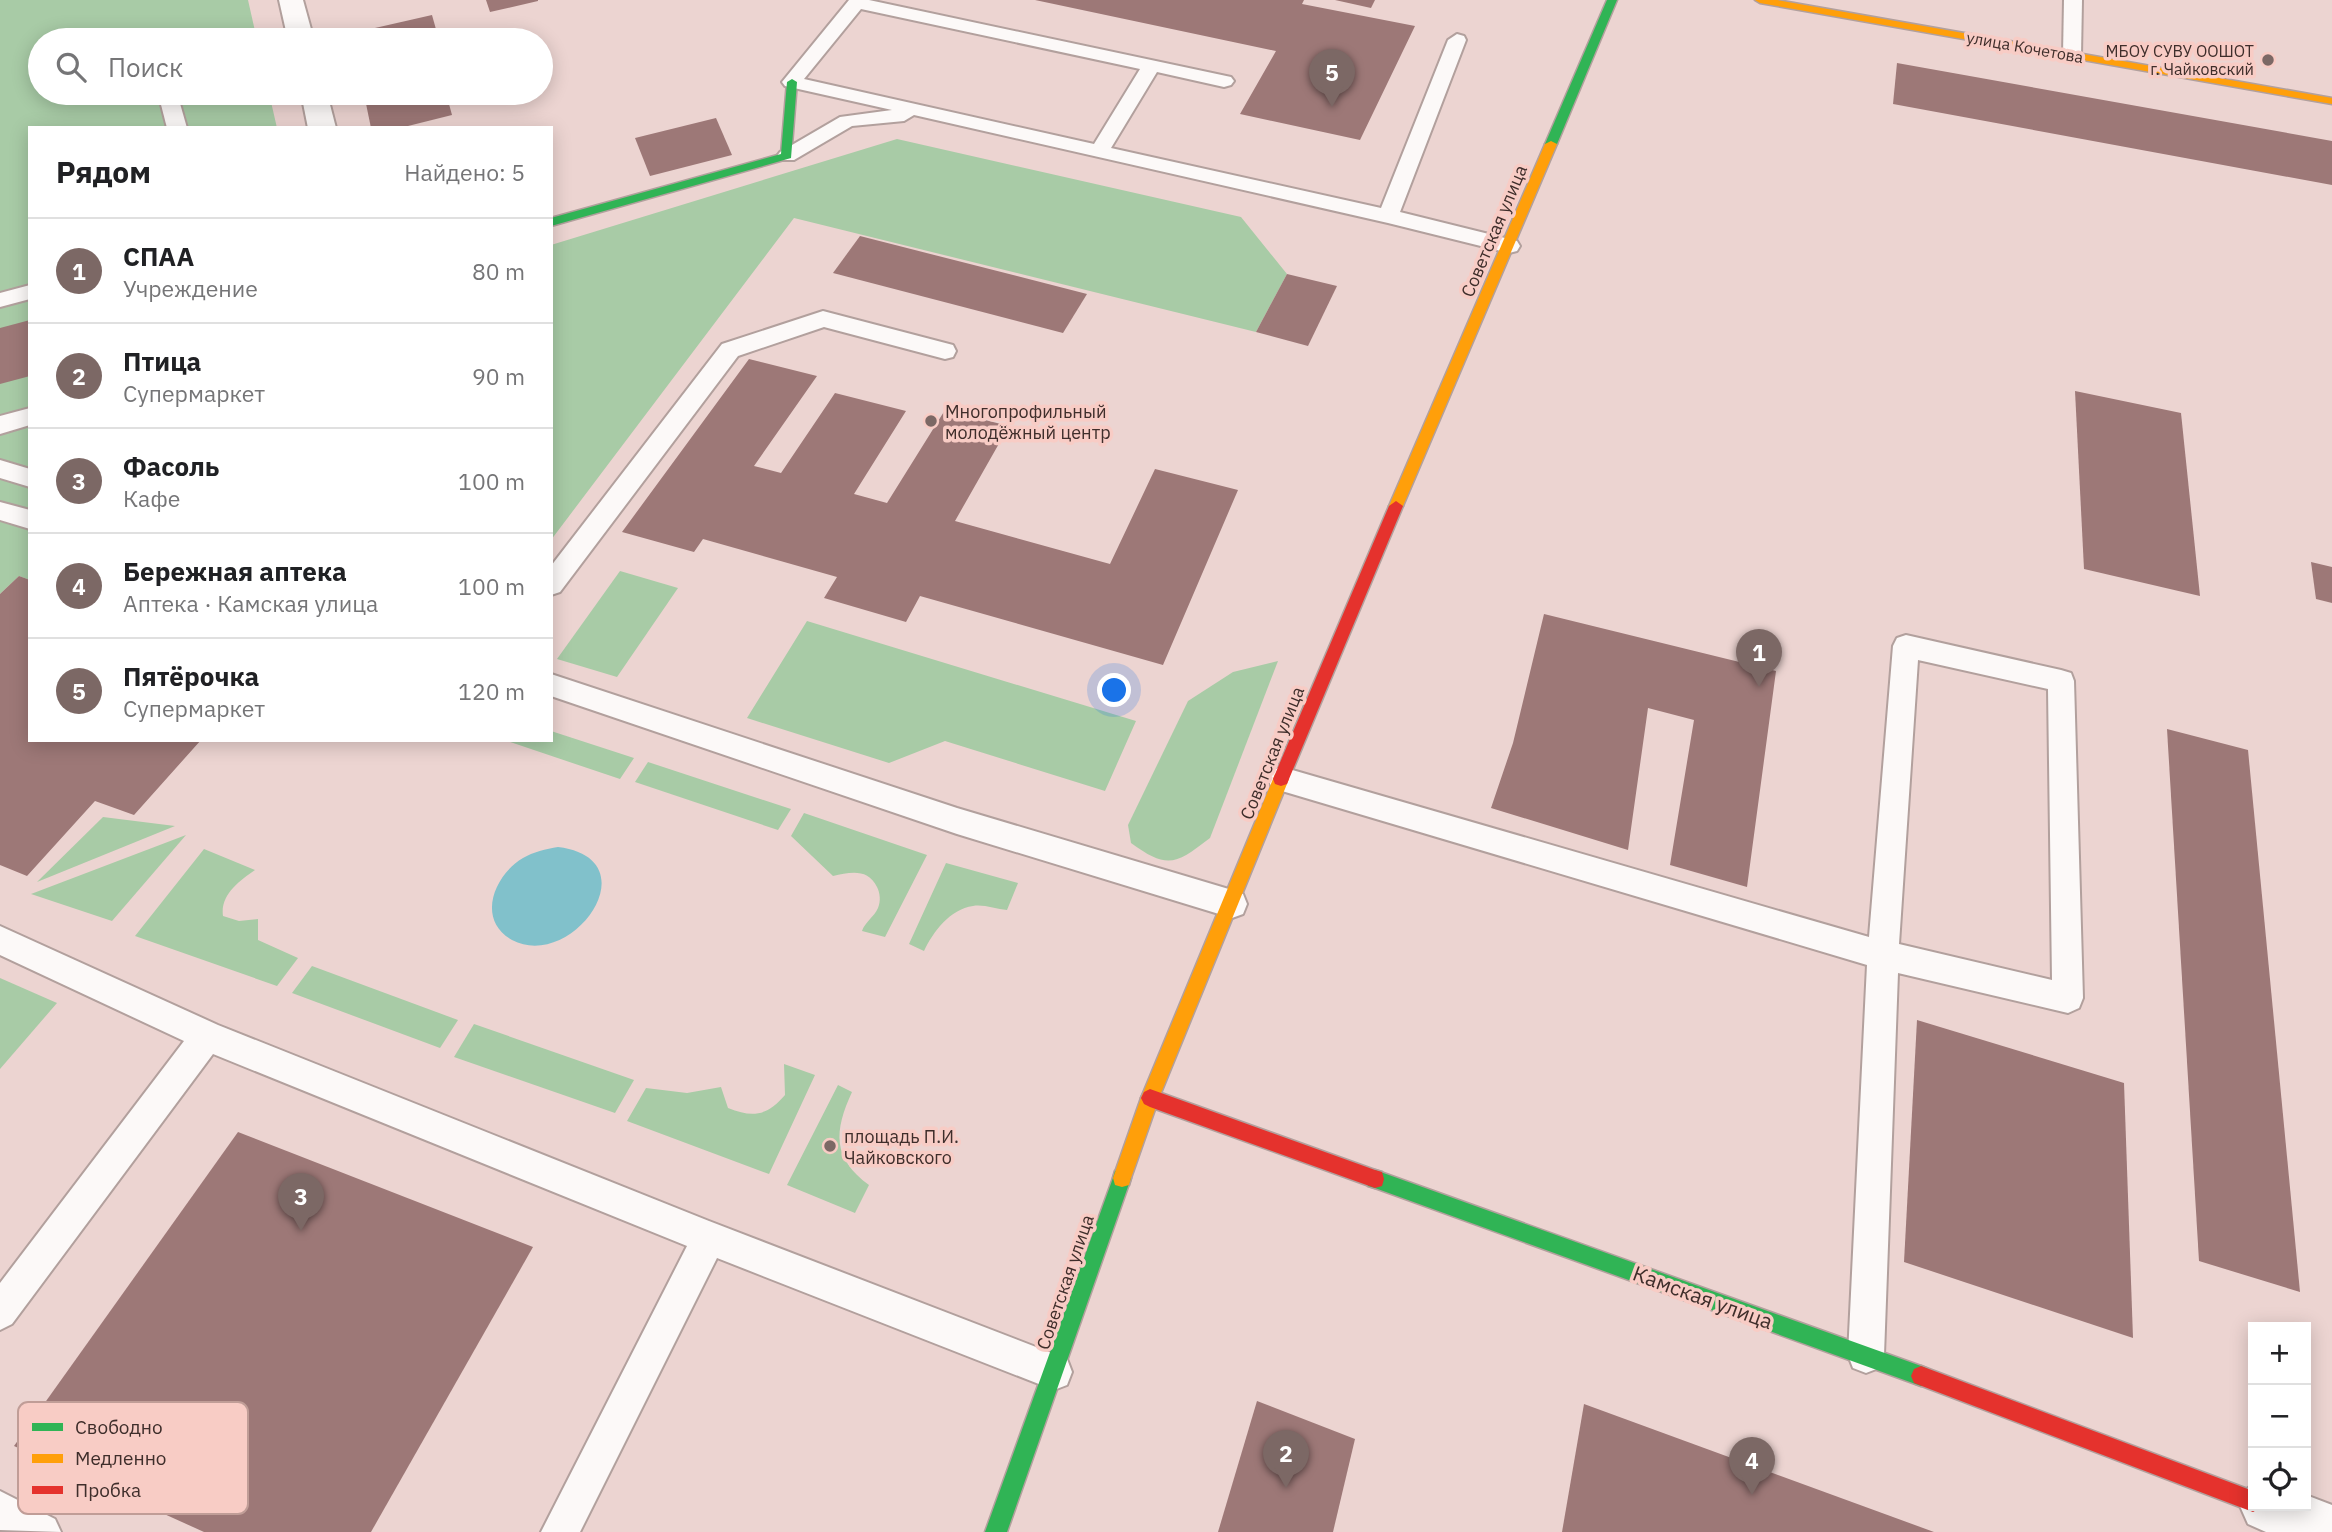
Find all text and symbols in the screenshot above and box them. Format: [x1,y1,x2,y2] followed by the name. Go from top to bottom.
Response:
[1965,27,2085,67] street label: улица Кочетова
[28,28,553,105] search box
[2106,41,2254,79] place label: МБОУ СУВУ ООШОТ г. Чайковский
[52,48,90,86] icon: search
[1309,49,1355,107] pin: 5
[108,50,183,84] text: Поиск
[2260,52,2276,68] marker: МБОУ СУВУ ООШОТ г. Чайковский
[56,152,151,191] text: Рядом
[404,157,525,187] text: Найдено: 5
[1456,161,1532,301] street label: Советская улица
[123,239,194,273] text: СПАА
[72,256,86,286] text: 1
[472,256,525,286] text: 80 m
[123,273,258,303] text: Учреждение
[123,344,201,378] text: Птица
[72,361,86,391] text: 2
[472,361,525,391] text: 90 m
[123,378,265,408] text: Супермаркет
[945,400,1111,444] place label: Многопрофильный молодёжный центр
[923,413,939,429] marker: Многопрофильный молодёжный центр
[123,449,219,483] text: Фасоль
[72,466,86,496] text: 3
[458,466,525,496] text: 100 m
[123,483,180,513] text: Кафе
[123,554,347,588] text: Бережная аптека
[72,571,86,601] text: 4
[458,571,525,601] text: 100 m
[123,588,378,618] text: Аптека · Камская улица
[1736,629,1782,687] pin: 1
[123,659,259,693] text: Пятёрочка
[1097,673,1131,707] your location
[72,676,86,706] text: 5
[458,676,525,706] text: 120 m
[1235,683,1309,823] street label: Советская улица
[123,693,265,723] text: Супермаркет
[844,1125,959,1169] place label: площадь П.И. Чайковского
[822,1138,838,1154] marker: площадь П.И. Чайковского
[278,1173,324,1231] pin: 3
[1031,1211,1099,1353] street label: Советская улица
[1629,1259,1777,1335] street label: Камская улица
[2248,1322,2311,1511] map controls
[2248,1322,2311,1385] button: +
[2248,1385,2311,1448] button: −
[18,1402,248,1514] legend
[75,1415,163,1439] text: Свободно
[1263,1430,1309,1488] pin: 2
[1729,1437,1775,1495] pin: 4
[75,1446,166,1470] text: Медленно
[2248,1448,2311,1511] button: locate
[75,1478,141,1502] text: Пробка

